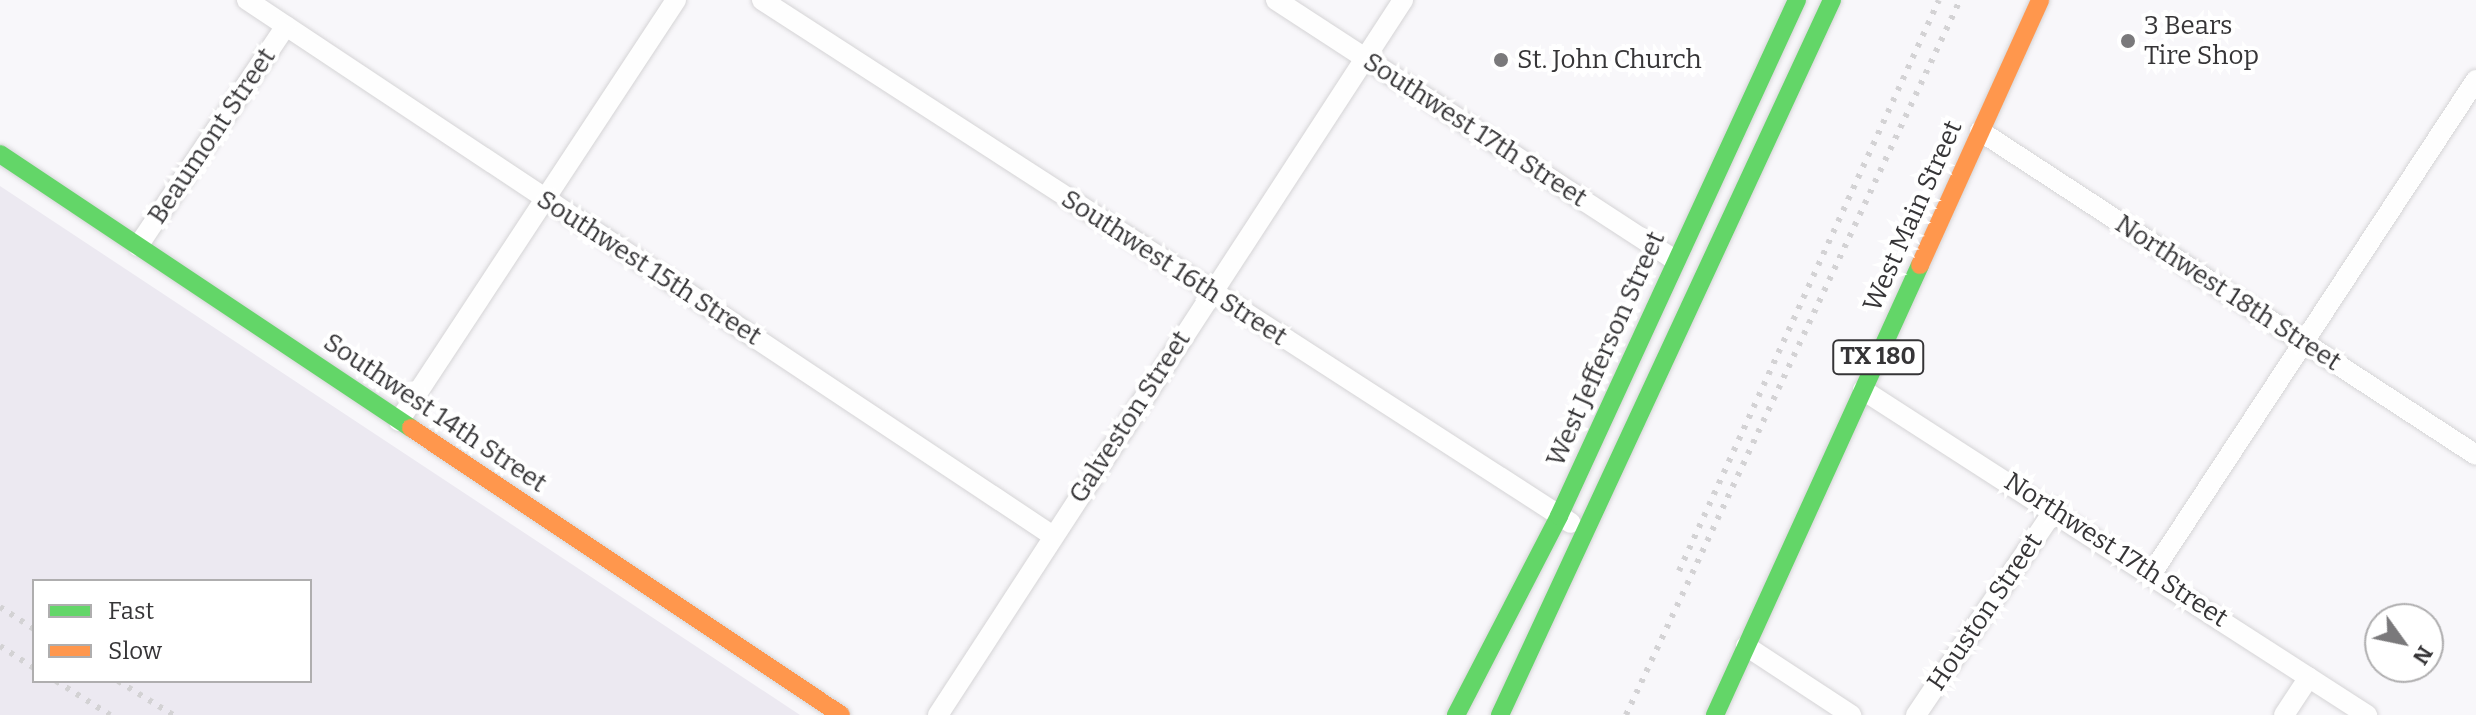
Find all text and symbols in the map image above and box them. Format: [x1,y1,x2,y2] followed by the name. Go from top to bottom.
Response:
[2144,10,2259,72] place label: 3 Bears Tire Shop
[2119,32,2137,50] marker: 3 Bears Tire Shop
[142,42,282,230] street label: Beaumont Street
[1517,44,1702,76] place label: St. John Church
[1358,46,1592,214] street label: Southwest 17th Street
[1492,51,1510,69] marker: St. John Church
[1857,116,1969,316] street label: West Main Street
[1056,183,1292,353] street label: Southwest 16th Street
[531,184,767,352] street label: Southwest 15th Street
[2109,208,2347,378] street label: Northwest 18th Street
[1540,227,1672,471] street label: West Jefferson Street
[1063,325,1197,509] street label: Galveston Street
[318,327,552,499] street label: Southwest 14th Street
[1832,337,1924,377] road number: TX 180
[1998,466,2234,634] street label: Northwest 17th Street
[1921,527,2049,697] street label: Houston Street
[32,579,312,683] legend
[108,597,154,625] text: Fast
[2364,603,2444,683] north arrow
[108,637,162,665] text: Slow
[2407,641,2439,670] text: N

